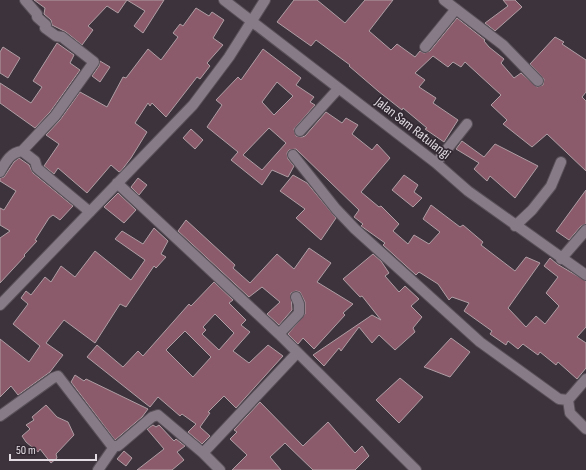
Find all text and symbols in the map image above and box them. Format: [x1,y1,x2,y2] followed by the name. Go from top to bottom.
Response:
[371,93,454,163] street label: Jalan Sam Ratulangi
[10,436,96,462] scale bar
[16,443,36,458] text: 50 m

